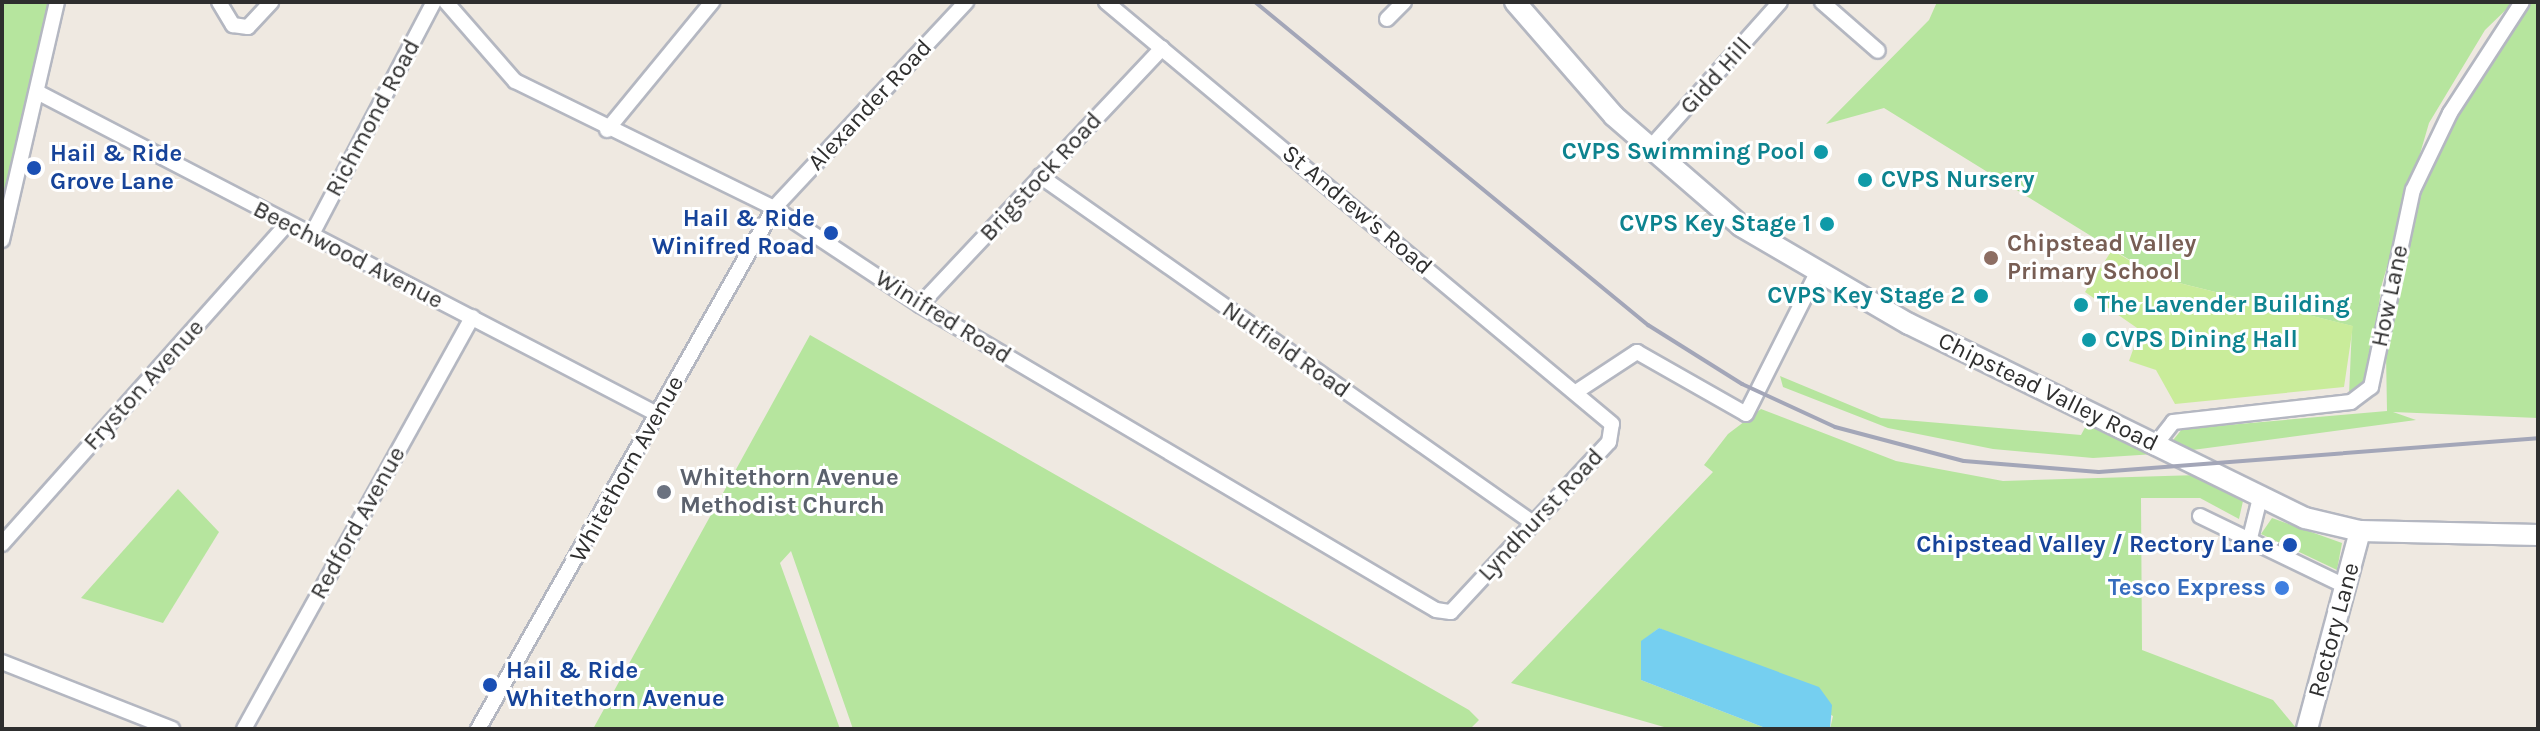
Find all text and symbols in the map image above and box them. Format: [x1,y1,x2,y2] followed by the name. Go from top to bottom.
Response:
[1674,32,1758,120] street label: Gidd Hill
[802,33,938,177] street label: Alexander Road
[319,34,427,202] street label: Richmond Road
[974,107,1108,247] street label: Brigstock Road
[1562,138,1805,166] place label: CVPS Swimming Pool
[1276,139,1438,281] street label: St Andrew's Road
[50,140,182,196] place label: Hail & Ride Grove Lane
[1812,143,1830,161] marker: CVPS Swimming Pool
[25,159,43,177] marker: Hail & Ride Grove Lane
[1881,166,2035,194] place label: CVPS Nursery
[1856,171,1874,189] marker: CVPS Nursery
[248,195,448,315] street label: Beechwood Avenue
[652,205,815,261] place label: Hail & Ride Winifred Road
[1619,210,1811,238] place label: CVPS Key Stage 1
[1818,215,1836,233] marker: CVPS Key Stage 1
[822,224,840,242] marker: Hail & Ride Winifred Road
[2007,230,2196,286] place label: Chipstead Valley Primary School
[2365,242,2415,350] street label: How Lane
[1982,249,2000,267] marker: Chipstead Valley Primary School
[870,264,1016,370] street label: Winifred Road
[1767,282,1965,310] place label: CVPS Key Stage 2
[1972,287,1990,305] marker: CVPS Key Stage 2
[2097,291,2350,319] place label: The Lavender Building
[1216,295,1356,405] street label: Nutfield Road
[2072,296,2090,314] marker: The Lavender Building
[78,314,210,456] street label: Fryston Avenue
[1933,326,2163,458] street label: Chipstead Valley Road
[2105,326,2298,354] place label: CVPS Dining Hall
[2080,331,2098,349] marker: CVPS Dining Hall
[564,371,690,567] street label: Whitethorn Avenue
[304,442,412,604] street label: Redford Avenue
[1472,443,1610,587] street label: Lyndhurst Road
[680,464,899,520] place label: Whitethorn Avenue Methodist Church
[655,483,673,501] marker: Whitethorn Avenue Methodist Church
[1916,531,2274,559] place label: Chipstead Valley / Rectory Lane
[2281,536,2299,554] marker: Chipstead Valley / Rectory Lane
[2302,559,2366,701] street label: Rectory Lane
[2108,574,2266,602] place label: Tesco Express
[2273,579,2291,597] marker: Tesco Express
[506,657,725,713] place label: Hail & Ride Whitethorn Avenue
[481,676,499,694] marker: Hail & Ride Whitethorn Avenue

